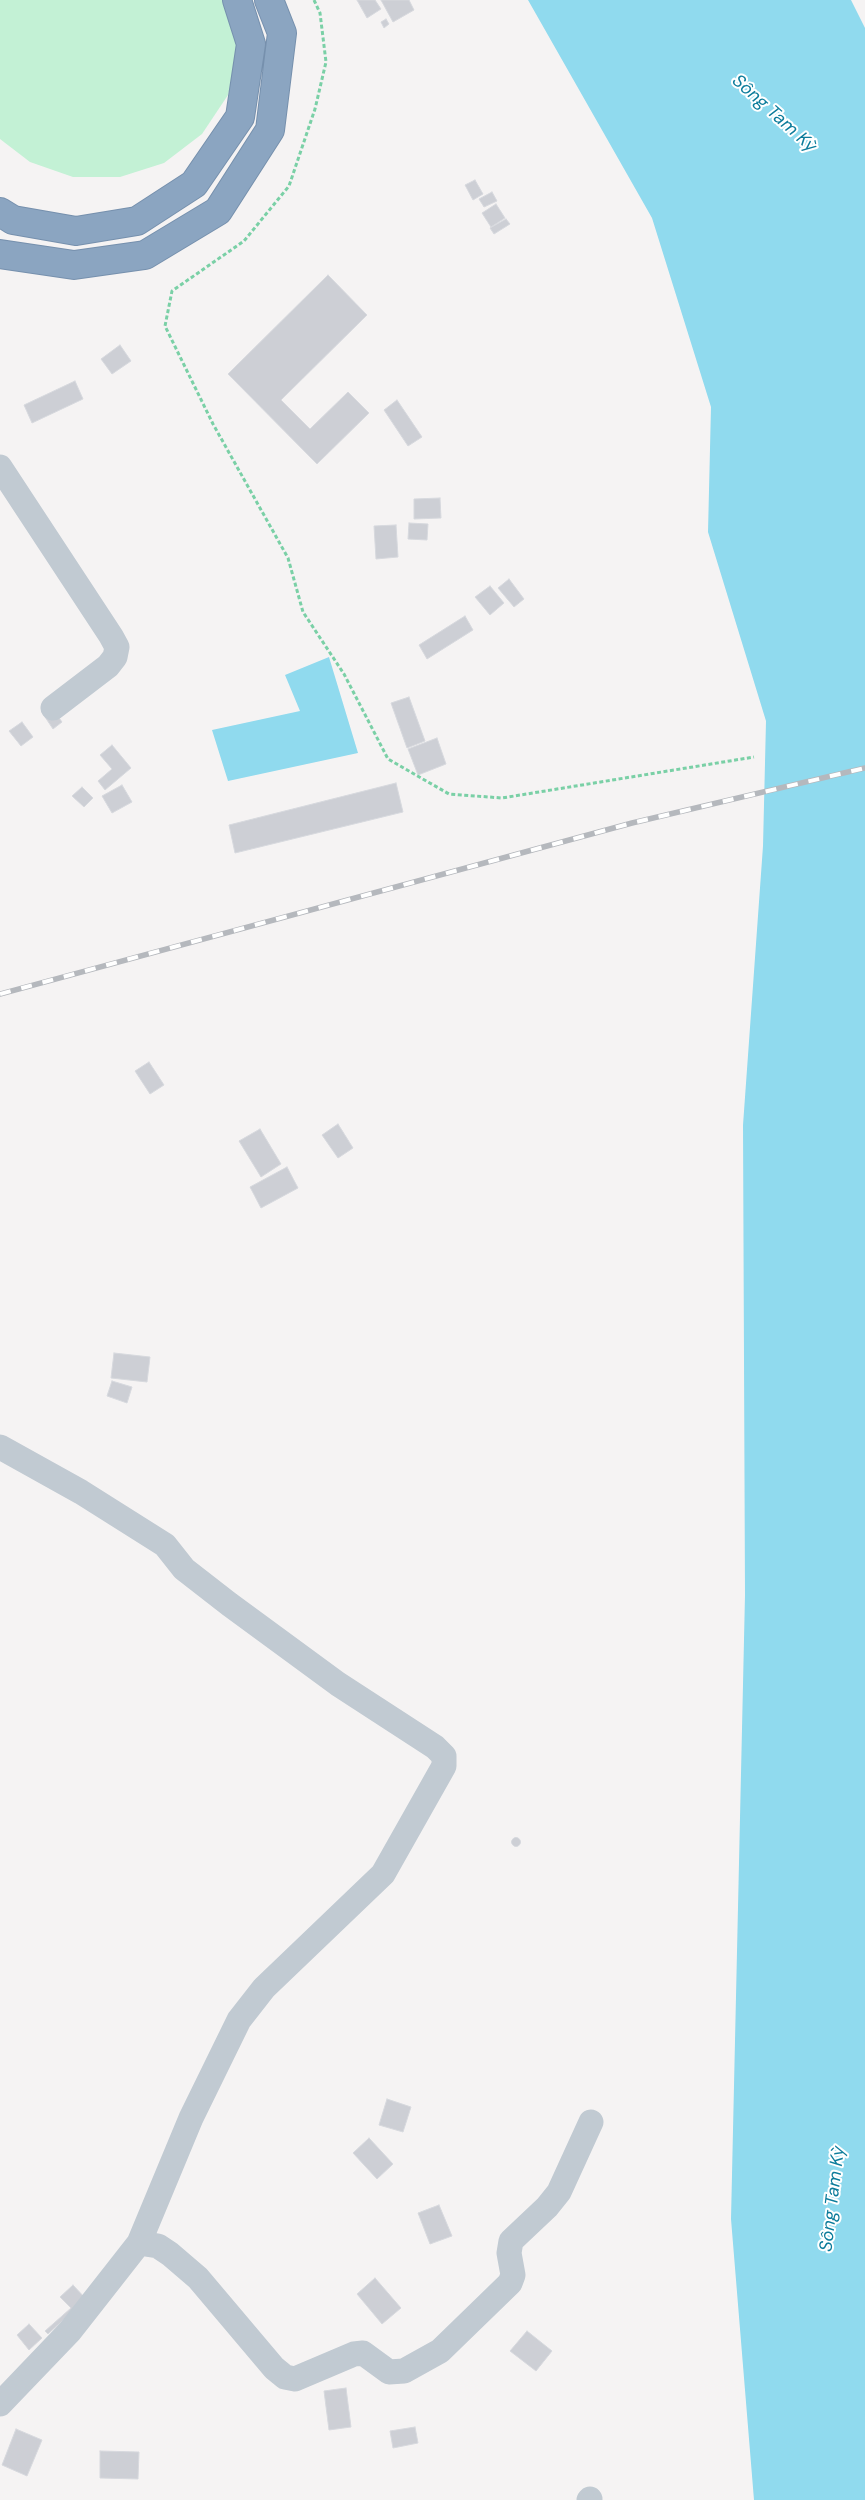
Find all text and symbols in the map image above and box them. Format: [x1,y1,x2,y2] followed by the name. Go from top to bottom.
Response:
[727,70,821,158] water label: Sông Tam Kỳ
[816,2145,850,2253] water label: Sông Tam Kỳ

